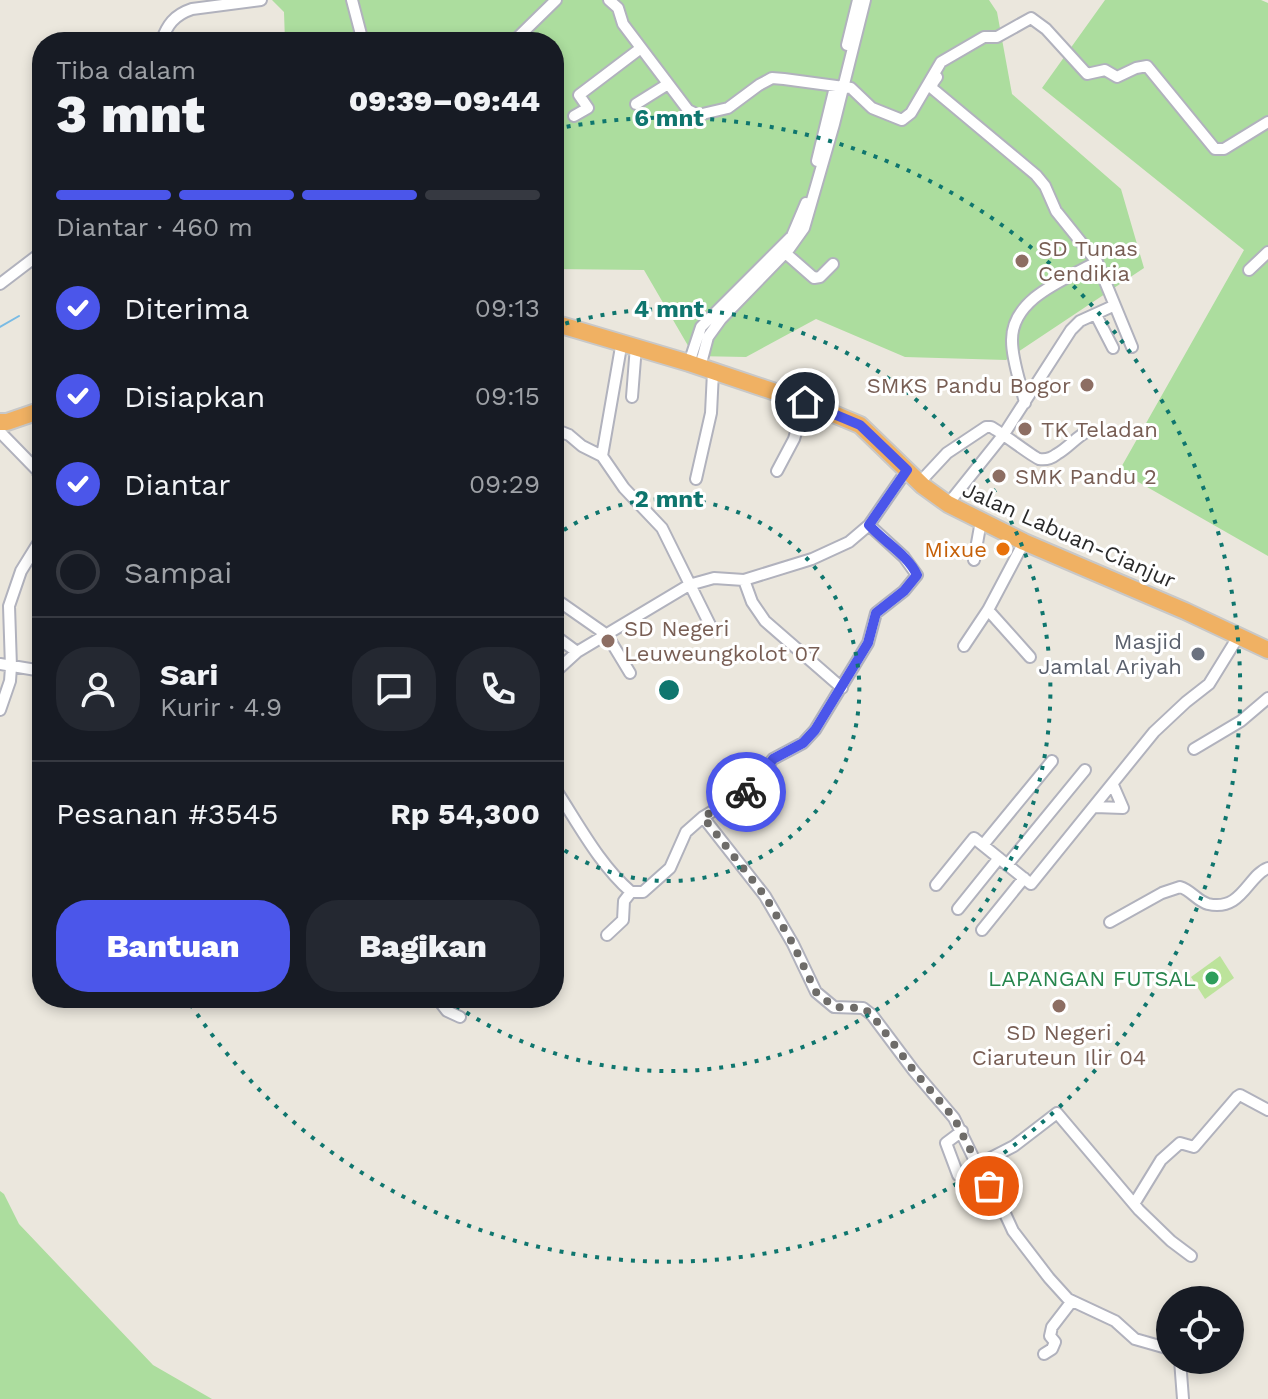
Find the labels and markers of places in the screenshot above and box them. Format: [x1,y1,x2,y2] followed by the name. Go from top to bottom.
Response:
[1038,236,1138,286] place label: SD Tunas Cendikia
[1013,252,1031,270] marker: SD Tunas Cendikia
[771,368,839,436] pin
[867,373,1071,398] place label: SMKS Pandu Bogor
[1078,376,1096,394] marker: SMKS Pandu Bogor
[1041,417,1158,442] place label: TK Teladan
[1016,420,1034,438] marker: TK Teladan
[1015,464,1157,489] place label: SMK Pandu 2
[990,467,1008,485] marker: SMK Pandu 2
[924,537,987,562] place label: Mixue
[994,540,1012,558] marker: Mixue
[624,616,820,666] place label: SD Negeri Leuweungkolot 07
[1038,629,1182,679] place label: Masjid Jamlal Ariyah
[599,632,617,650] marker: SD Negeri Leuweungkolot 07
[1189,645,1207,663] marker: Masjid Jamlal Ariyah
[655,676,683,704] centre of rings
[988,966,1196,991] place label: LAPANGAN FUTSAL
[1203,969,1221,987] marker: LAPANGAN FUTSAL
[1050,997,1068,1015] marker: SD Negeri Ciaruteun Ilir 04
[972,1020,1146,1070] place label: SD Negeri Ciaruteun Ilir 04
[955,1152,1023,1220] pin

